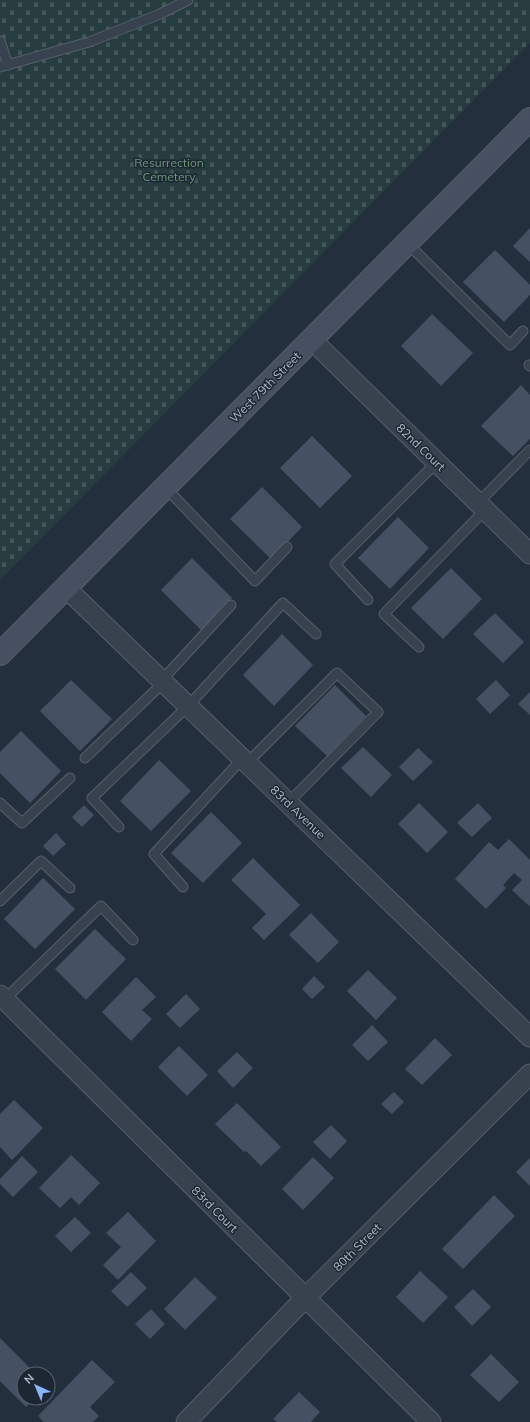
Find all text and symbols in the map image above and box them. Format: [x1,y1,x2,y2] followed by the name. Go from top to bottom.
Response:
[134,155,204,184] park label: Resurrection Cemetery
[226,348,304,426] street label: West 79th Street
[393,420,449,474] street label: 82nd Court
[267,782,329,842] street label: 83rd Avenue
[189,1183,241,1235] street label: 83rd Court
[330,1220,384,1274] street label: 80th Street
[16,1366,56,1406] north arrow
[21,1371,37,1387] text: N

